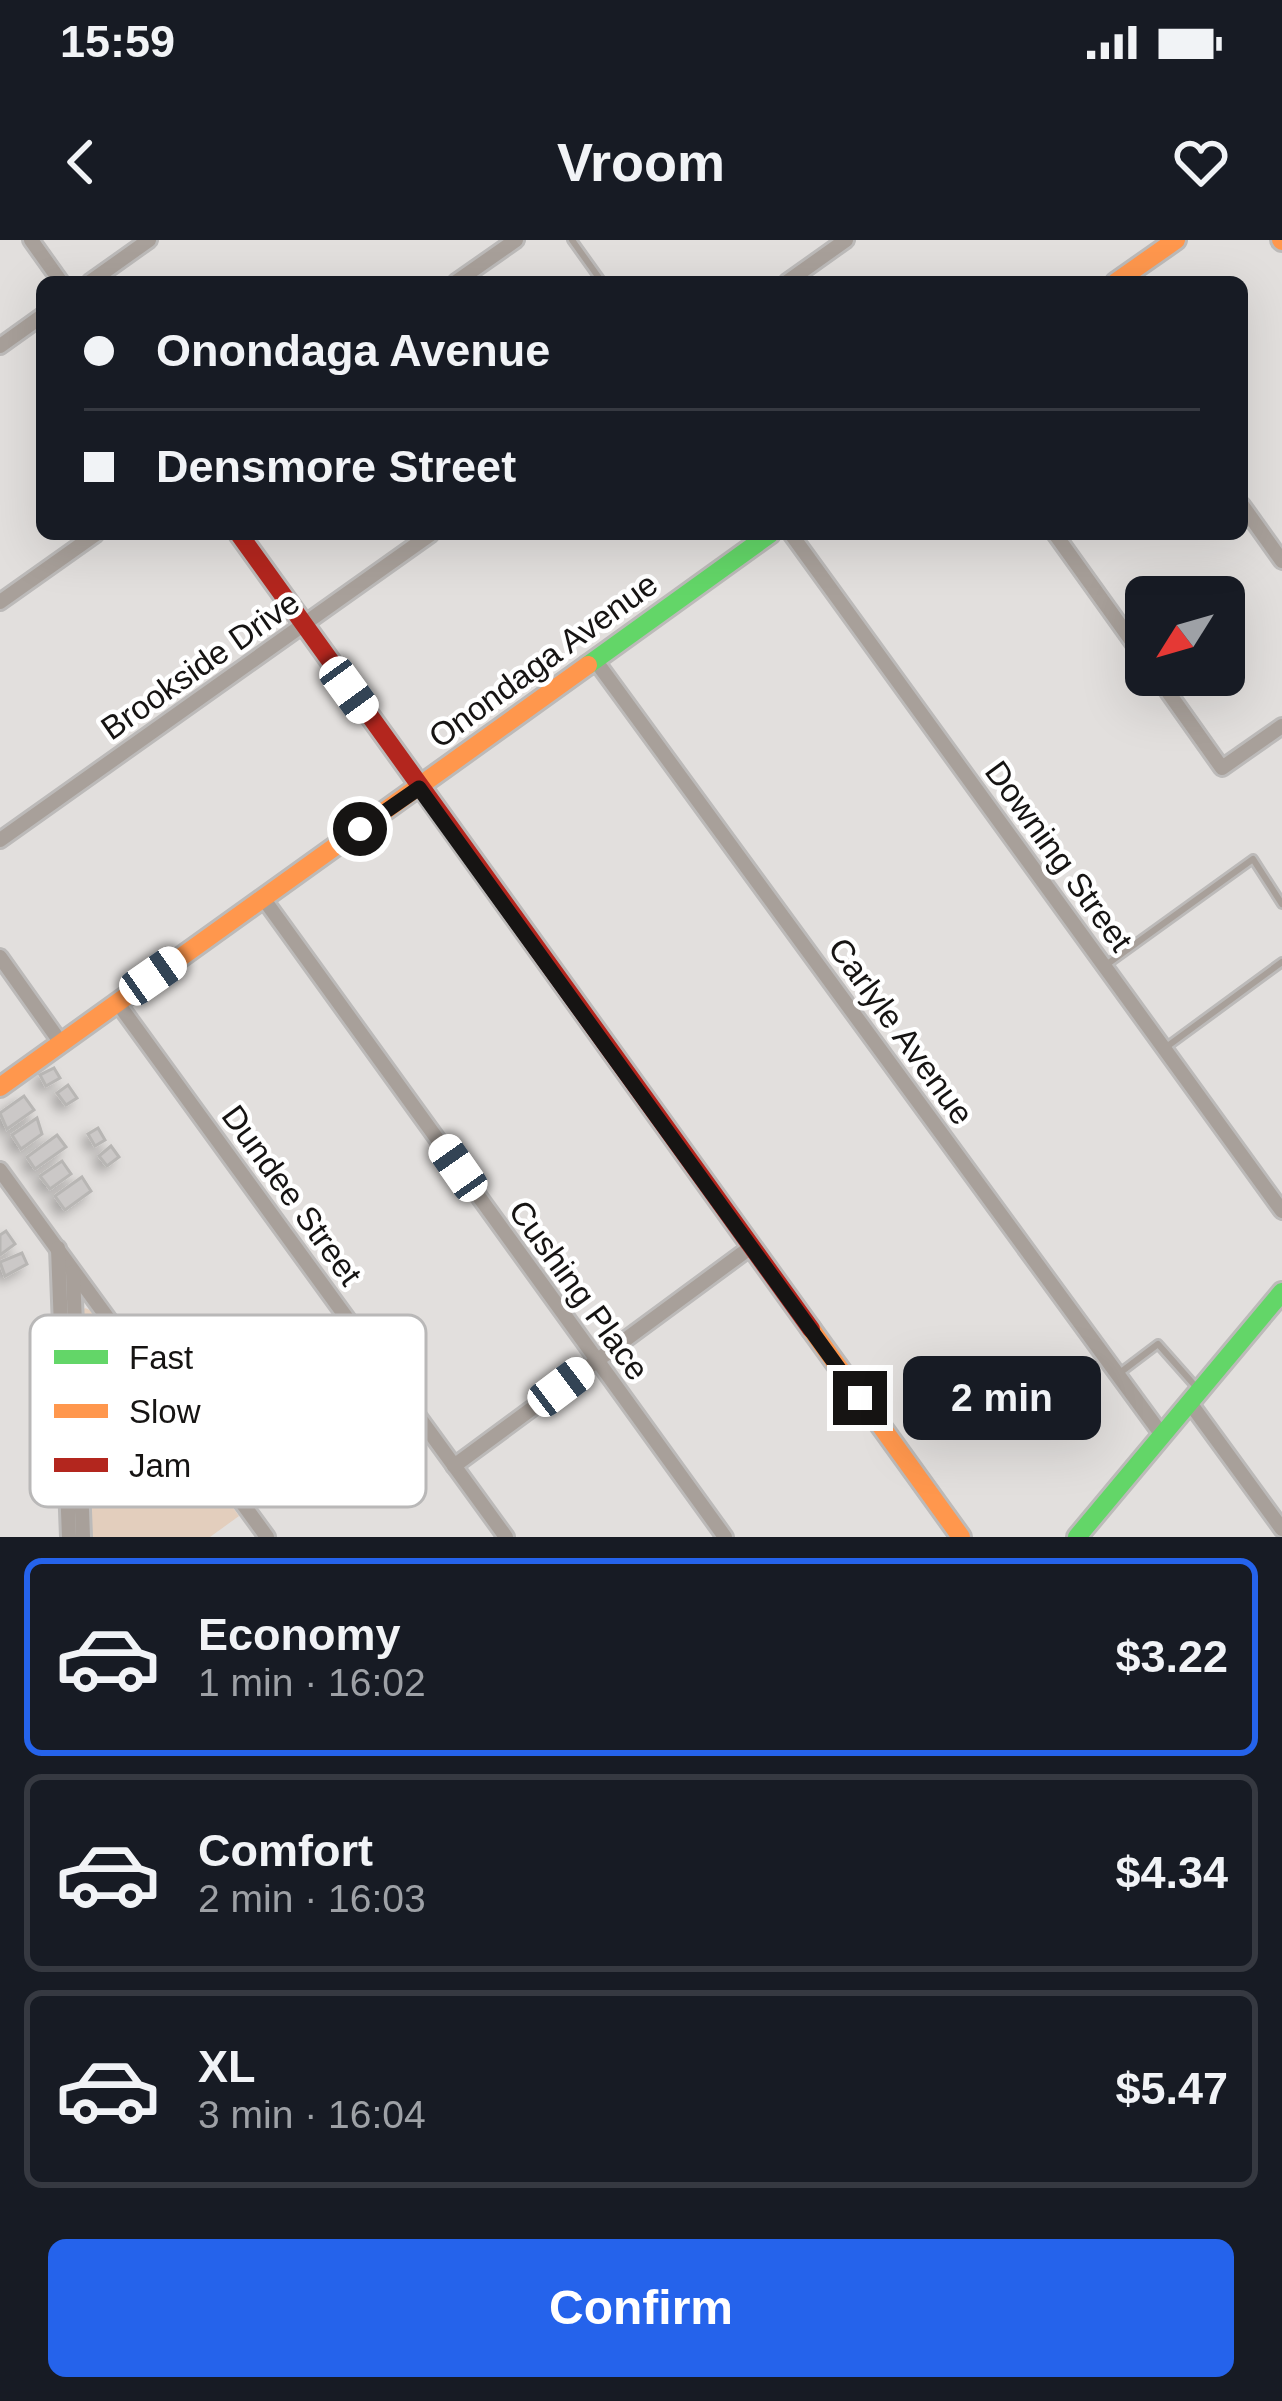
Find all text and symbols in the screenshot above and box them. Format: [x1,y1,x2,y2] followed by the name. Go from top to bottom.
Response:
[60,16,175,67] text: 15:59
[48,129,114,195] icon: back
[1168,129,1234,195] icon: heart
[557,132,725,192] text: Vroom
[156,325,550,376] text: Onondaga Avenue
[156,441,516,492] text: Densmore Street
[422,565,664,755] street label: Onondaga Avenue
[1125,576,1245,696] north arrow
[1125,576,1245,696] map controls
[94,583,306,747] street label: Brookside Drive
[313,650,385,730] car
[978,754,1140,958] street label: Downing Street
[333,802,387,856] route start
[821,931,981,1131] street label: Carlyle Avenue
[113,941,193,1011] car
[214,1098,370,1292] street label: Dundee Street
[423,1128,493,1208] car
[501,1193,657,1387] street label: Cushing Place
[30,1315,426,1507] legend
[129,1339,193,1376] text: Fast
[521,1351,601,1423] car
[902,1356,1100,1440] callout: 2 min
[833,1371,887,1425] route end
[951,1376,1053,1419] text: 2 min
[129,1393,201,1430] text: Slow
[129,1447,191,1484] text: Jam
[54,1603,162,1711] icon: car
[198,1609,401,1660] text: Economy
[1115,1631,1228,1682] text: $3.22
[198,1661,426,1704] text: 1 min · 16:02
[54,1819,162,1927] icon: car
[198,1825,373,1876] text: Comfort
[1115,1847,1228,1898] text: $4.34
[198,1877,426,1920] text: 2 min · 16:03
[54,2035,162,2143] icon: car
[198,2041,256,2092] text: XL
[1115,2063,1228,2114] text: $5.47
[198,2093,426,2136] text: 3 min · 16:04
[48,2239,1234,2377] button: Confirm

